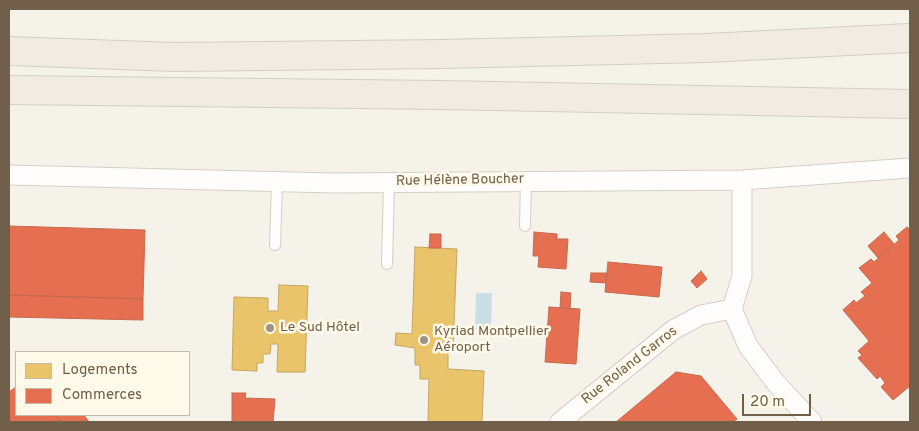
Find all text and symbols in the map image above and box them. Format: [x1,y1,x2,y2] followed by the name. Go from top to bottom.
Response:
[396,171,524,191] street label: Rue Hélène Boucher
[280,320,360,336] place label: Le Sud Hôtel
[264,322,276,334] marker: Le Sud Hôtel
[579,323,681,409] street label: Rue Roland Garros
[434,324,549,357] place label: Kyriad Montpellier Aéroport
[418,334,430,346] marker: Kyriad Montpellier Aéroport
[15,351,190,416] legend
[62,361,138,380] text: Logements
[744,384,813,416] scale bar
[62,386,142,405] text: Commerces
[750,393,785,412] text: 20 m

